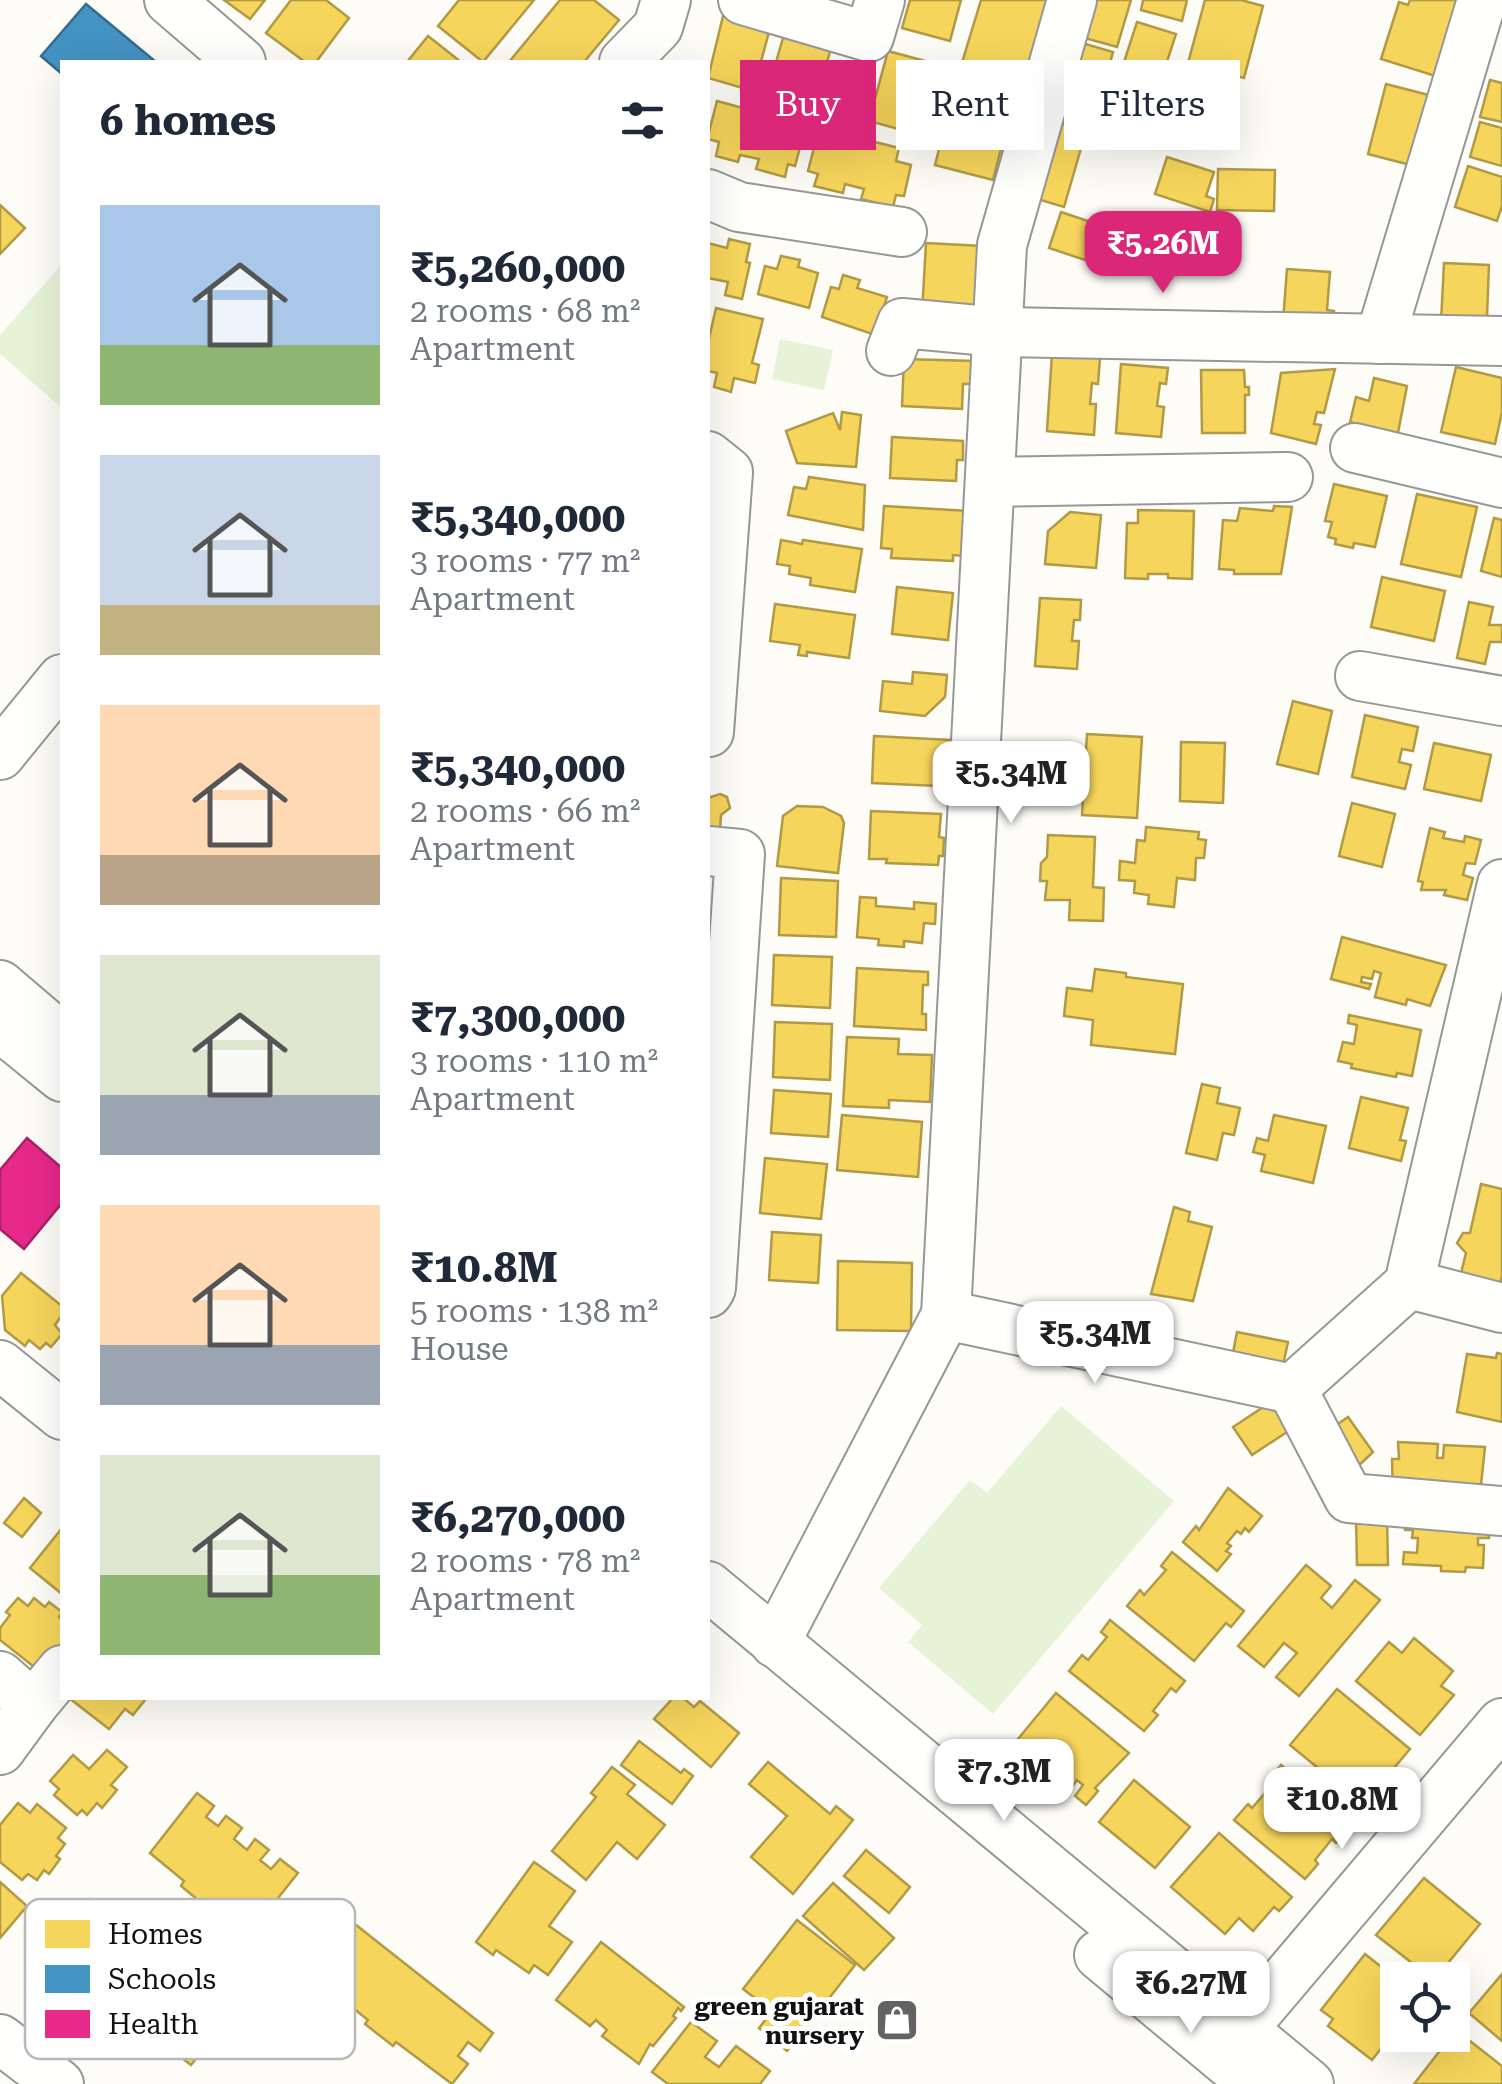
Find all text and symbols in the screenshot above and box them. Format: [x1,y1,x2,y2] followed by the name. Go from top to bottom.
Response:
[740,60,876,150] chip: Buy
[896,60,1044,150] chip: Rent
[1064,60,1240,150] chip: Filters
[615,93,670,148] icon: filters
[100,96,276,145] text: 6 homes
[1082,211,1244,296] pin: ₹5.26M
[1107,224,1219,262] text: ₹5.26M
[410,243,625,292] text: ₹5,260,000
[180,245,300,365] icon: home
[410,292,640,330] text: 2 rooms · 68 m²
[410,330,575,368] text: Apartment
[410,493,625,542] text: ₹5,340,000
[180,495,300,615] icon: home
[410,542,640,580] text: 3 rooms · 77 m²
[410,580,575,618] text: Apartment
[930,741,1092,826] pin: ₹5.34M
[410,743,625,792] text: ₹5,340,000
[180,745,300,865] icon: home
[955,754,1067,792] text: ₹5.34M
[410,792,640,830] text: 2 rooms · 66 m²
[410,830,575,868] text: Apartment
[410,993,625,1042] text: ₹7,300,000
[180,995,300,1115] icon: home
[410,1042,658,1080] text: 3 rooms · 110 m²
[410,1080,575,1118] text: Apartment
[410,1243,558,1292] text: ₹10.8M
[180,1245,300,1365] icon: home
[410,1292,658,1330] text: 5 rooms · 138 m²
[1014,1301,1176,1386] pin: ₹5.34M
[1039,1314,1151,1352] text: ₹5.34M
[410,1330,509,1368] text: House
[410,1493,625,1542] text: ₹6,270,000
[180,1495,300,1615] icon: home
[410,1542,640,1580] text: 2 rooms · 78 m²
[410,1580,575,1618] text: Apartment
[934,1739,1074,1824] pin: ₹7.3M
[957,1752,1051,1790] text: ₹7.3M
[1261,1767,1423,1852] pin: ₹10.8M
[1286,1780,1398,1818] text: ₹10.8M
[25,1899,355,2059] legend
[108,1918,202,1951] text: Homes
[1110,1951,1272,2036] pin: ₹6.27M
[1380,1962,1470,2052] map controls
[1380,1962,1470,2052] button: locate
[108,1963,216,1996] text: Schools
[1135,1964,1247,2002] text: ₹6.27M
[693,1992,864,2050] place label: green gujarat nursery
[874,1997,920,2043] shop icon: green gujarat nursery
[108,2008,199,2041] text: Health

